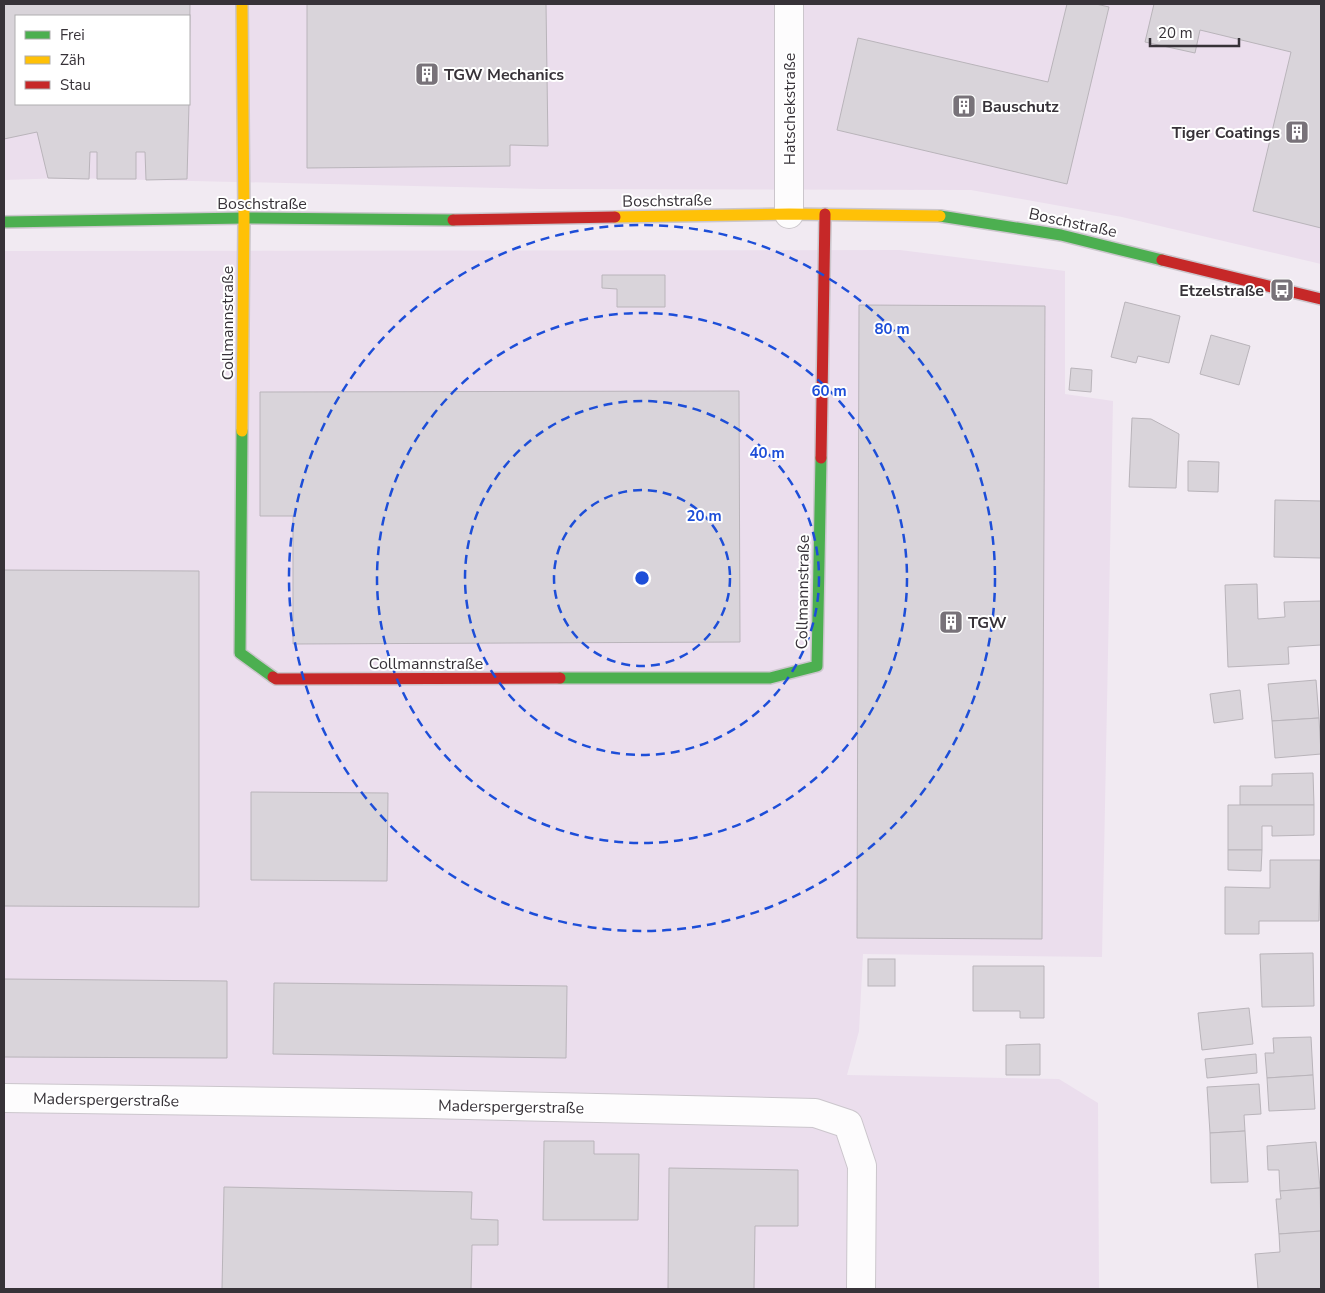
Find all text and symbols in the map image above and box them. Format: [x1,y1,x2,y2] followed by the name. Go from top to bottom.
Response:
[15,15,190,105] legend
[1150,15,1239,47] scale bar
[1158,23,1193,43] text: 20 m
[60,25,85,45] text: Frei
[60,50,85,70] text: Zäh
[779,53,801,165] street label: Hatschekstraße
[414,61,440,87] building icon: TGW Mechanics
[444,64,564,86] place label: TGW Mechanics
[60,75,91,95] text: Stau
[951,93,977,119] building icon: Bauschutz
[982,96,1059,118] place label: Bauschutz
[1284,119,1310,145] building icon: Tiger Coatings
[1172,122,1280,144] place label: Tiger Coatings
[622,189,712,213] street label: Boschstraße
[217,193,307,215] street label: Boschstraße
[1027,203,1119,243] street label: Boschstraße
[217,266,239,380] street label: Collmannstraße
[1269,277,1295,303] bus stop icon: Etzelstraße
[1179,280,1264,302] place label: Etzelstraße
[874,319,910,339] text: 80 m
[811,381,847,401] text: 60 m
[749,443,785,463] text: 40 m
[686,506,722,526] text: 20 m
[791,535,815,650] street label: Collmannstraße
[633,569,651,587] centre of rings
[938,609,964,635] building icon: TGW
[968,612,1007,634] place label: TGW
[369,653,483,675] street label: Collmannstraße
[33,1088,179,1112] street label: Maderspergerstraße
[438,1095,584,1119] street label: Maderspergerstraße

